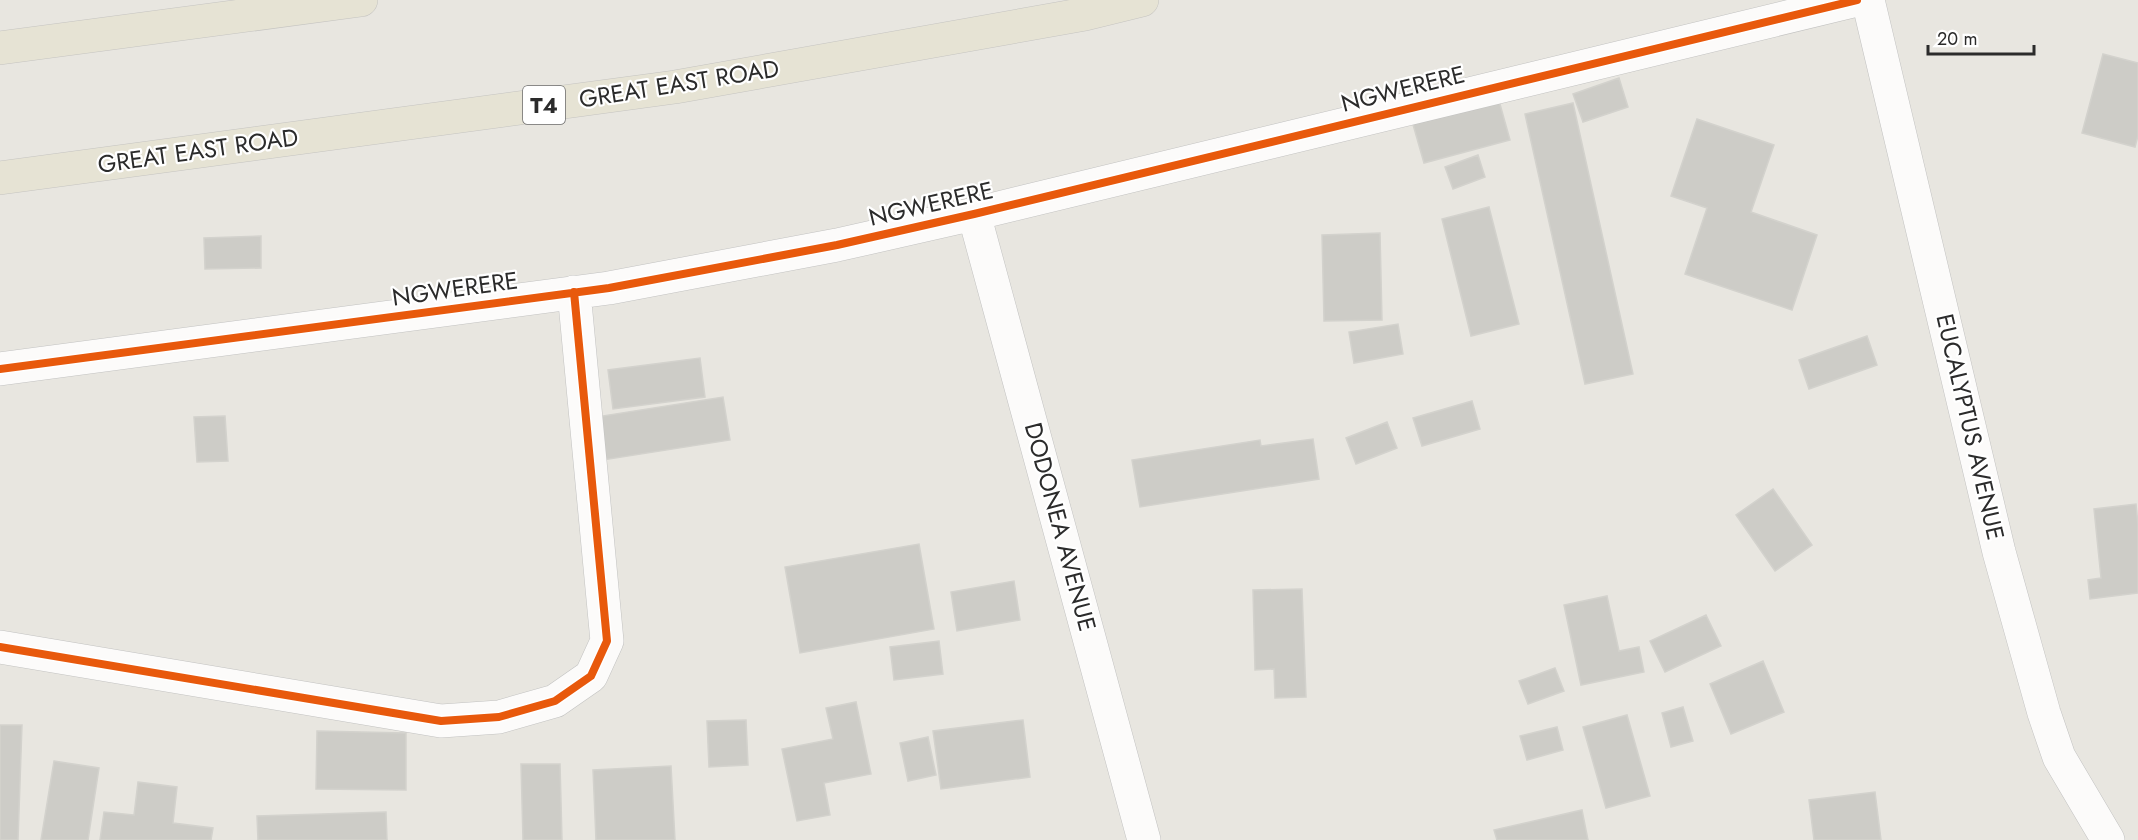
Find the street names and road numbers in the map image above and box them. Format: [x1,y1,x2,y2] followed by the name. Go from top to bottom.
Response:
[576,50,781,117] street label: GREAT EAST ROAD
[1337,56,1469,121] street label: NGWERERE
[523,86,565,124] road number: T4
[95,119,300,182] street label: GREAT EAST ROAD
[865,172,997,235] street label: NGWERERE
[390,262,520,315] street label: NGWERERE
[1927,310,2014,543] street label: EUCALYPTUS AVENUE
[1016,419,1105,635] street label: DODONEA AVENUE

